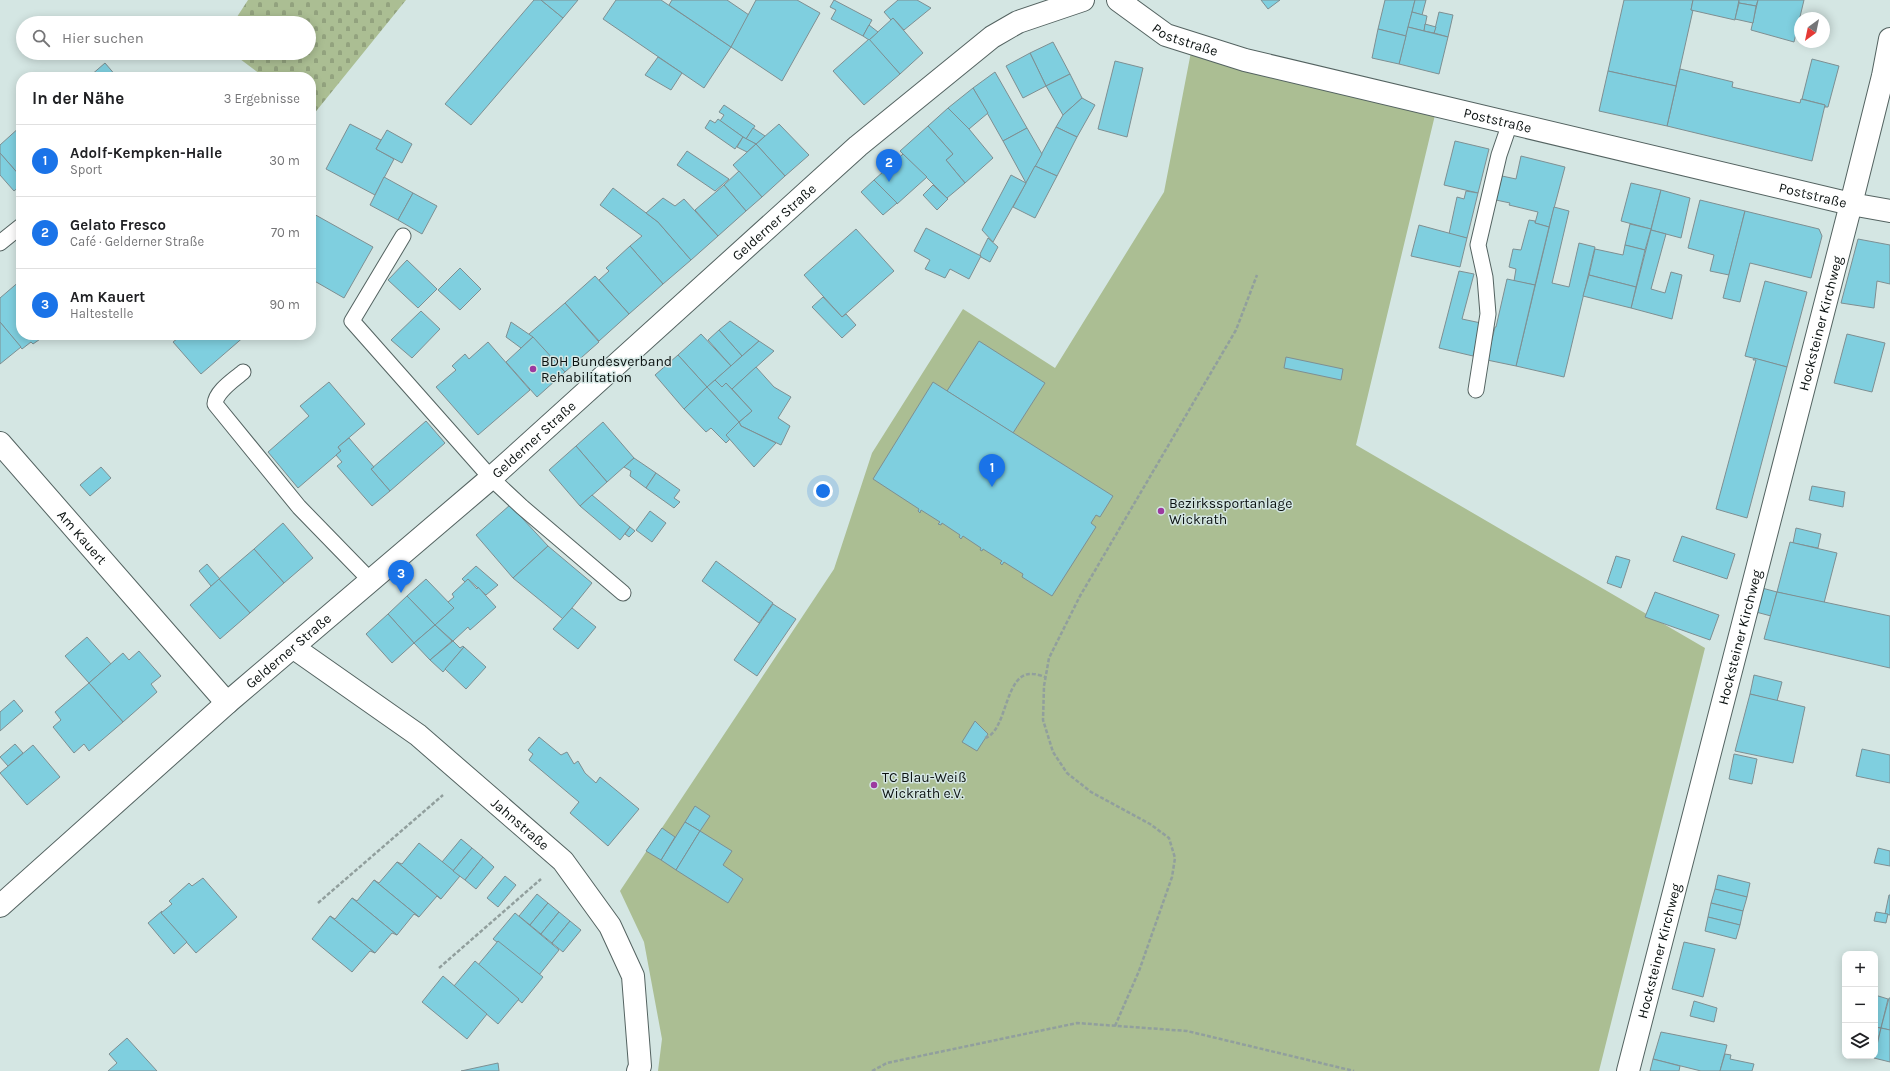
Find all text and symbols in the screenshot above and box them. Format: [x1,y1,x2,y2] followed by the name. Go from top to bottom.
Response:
[1794,12,1830,48] north arrow
[16,16,316,60] search box
[1149,20,1220,60] street label: Poststraße
[30,27,52,49] icon: search
[62,29,144,47] text: Hier suchen
[32,88,124,108] text: In der Nähe
[224,91,300,106] text: 3 Ergebnisse
[1462,104,1533,137] street label: Poststraße
[70,144,222,162] text: Adolf-Kempken-Halle
[876,149,902,182] pin: 2
[43,153,47,168] text: 1
[269,153,300,168] text: 30 m
[70,162,102,177] text: Sport
[1777,179,1848,212] street label: Poststraße
[729,180,820,265] street label: Gelderner Straße
[70,216,166,234] text: Gelato Fresco
[41,225,49,240] text: 2
[271,225,300,240] text: 70 m
[70,234,204,249] text: Café · Gelderner Straße
[1795,254,1846,393] street label: Hocksteiner Kirchweg
[70,288,145,306] text: Am Kauert
[41,297,49,312] text: 3
[269,297,300,312] text: 90 m
[70,306,133,321] text: Haltestelle
[541,353,672,386] place label: BDH Bundesverband Rehabilitation
[528,364,538,374] marker: BDH Bundesverband Rehabilitation
[489,398,579,482] street label: Gelderner Straße
[979,454,1005,487] pin: 1
[813,481,833,501] your location
[1169,495,1292,528] place label: Bezirkssportanlage Wickrath
[1156,506,1166,516] marker: Bezirkssportanlage Wickrath
[53,507,110,568] street label: Am Kauert
[388,560,414,593] pin: 3
[1715,568,1766,707] street label: Hocksteiner Kirchweg
[242,610,335,692] street label: Gelderner Straße
[882,769,967,802] place label: TC Blau-Weiß Wickrath e.V.
[869,780,879,790] marker: TC Blau-Weiß Wickrath e.V.
[487,794,553,854] street label: Jahnstraße
[1634,882,1685,1020] street label: Hocksteiner Kirchweg
[1842,951,1878,1059] map controls
[1842,951,1878,987] button: +
[1842,987,1878,1023] button: −
[1842,1023,1878,1059] button: layers

